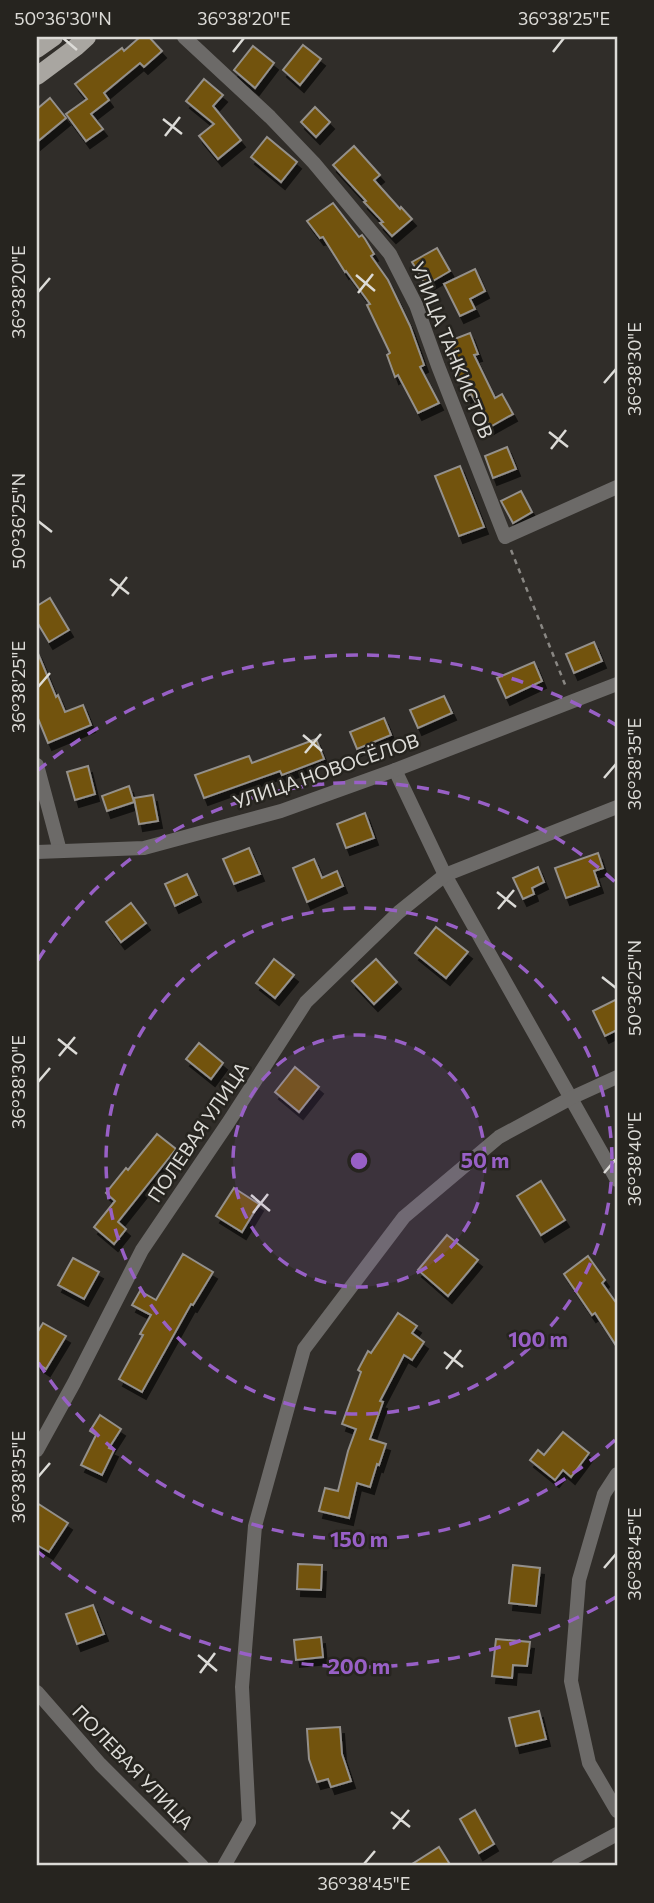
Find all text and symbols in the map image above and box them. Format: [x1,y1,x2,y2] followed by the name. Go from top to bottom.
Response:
[14,7,112,29] text: 50°36'30"N
[197,7,291,29] text: 36°38'20"E
[518,7,610,29] text: 36°38'25"E
[7,245,29,339] text: 36°38'20"E
[407,258,498,441] street label: УЛИЦА ТАНКИСТОВ
[623,322,645,416] text: 36°38'30"E
[7,473,29,569] text: 50°36'25"N
[7,641,29,733] text: 36°38'25"E
[623,718,645,810] text: 36°38'35"E
[230,728,422,813] street label: УЛИЦА НОВОСЁЛОВ
[623,940,645,1036] text: 50°36'25"N
[7,1035,29,1129] text: 36°38'30"E
[142,1057,253,1206] street label: ПОЛЕВАЯ УЛИЦА
[623,1112,645,1206] text: 36°38'40"E
[461,1147,509,1172] text: 50 m
[347,1149,371,1173] centre of rings
[508,1326,568,1351] text: 100 m
[7,1431,29,1523] text: 36°38'35"E
[623,1508,645,1600] text: 36°38'45"E
[330,1526,388,1551] text: 150 m
[328,1653,390,1678] text: 200 m
[68,1700,199,1834] street label: ПОЛЕВАЯ УЛИЦА
[318,1872,410,1894] text: 36°38'45"E

